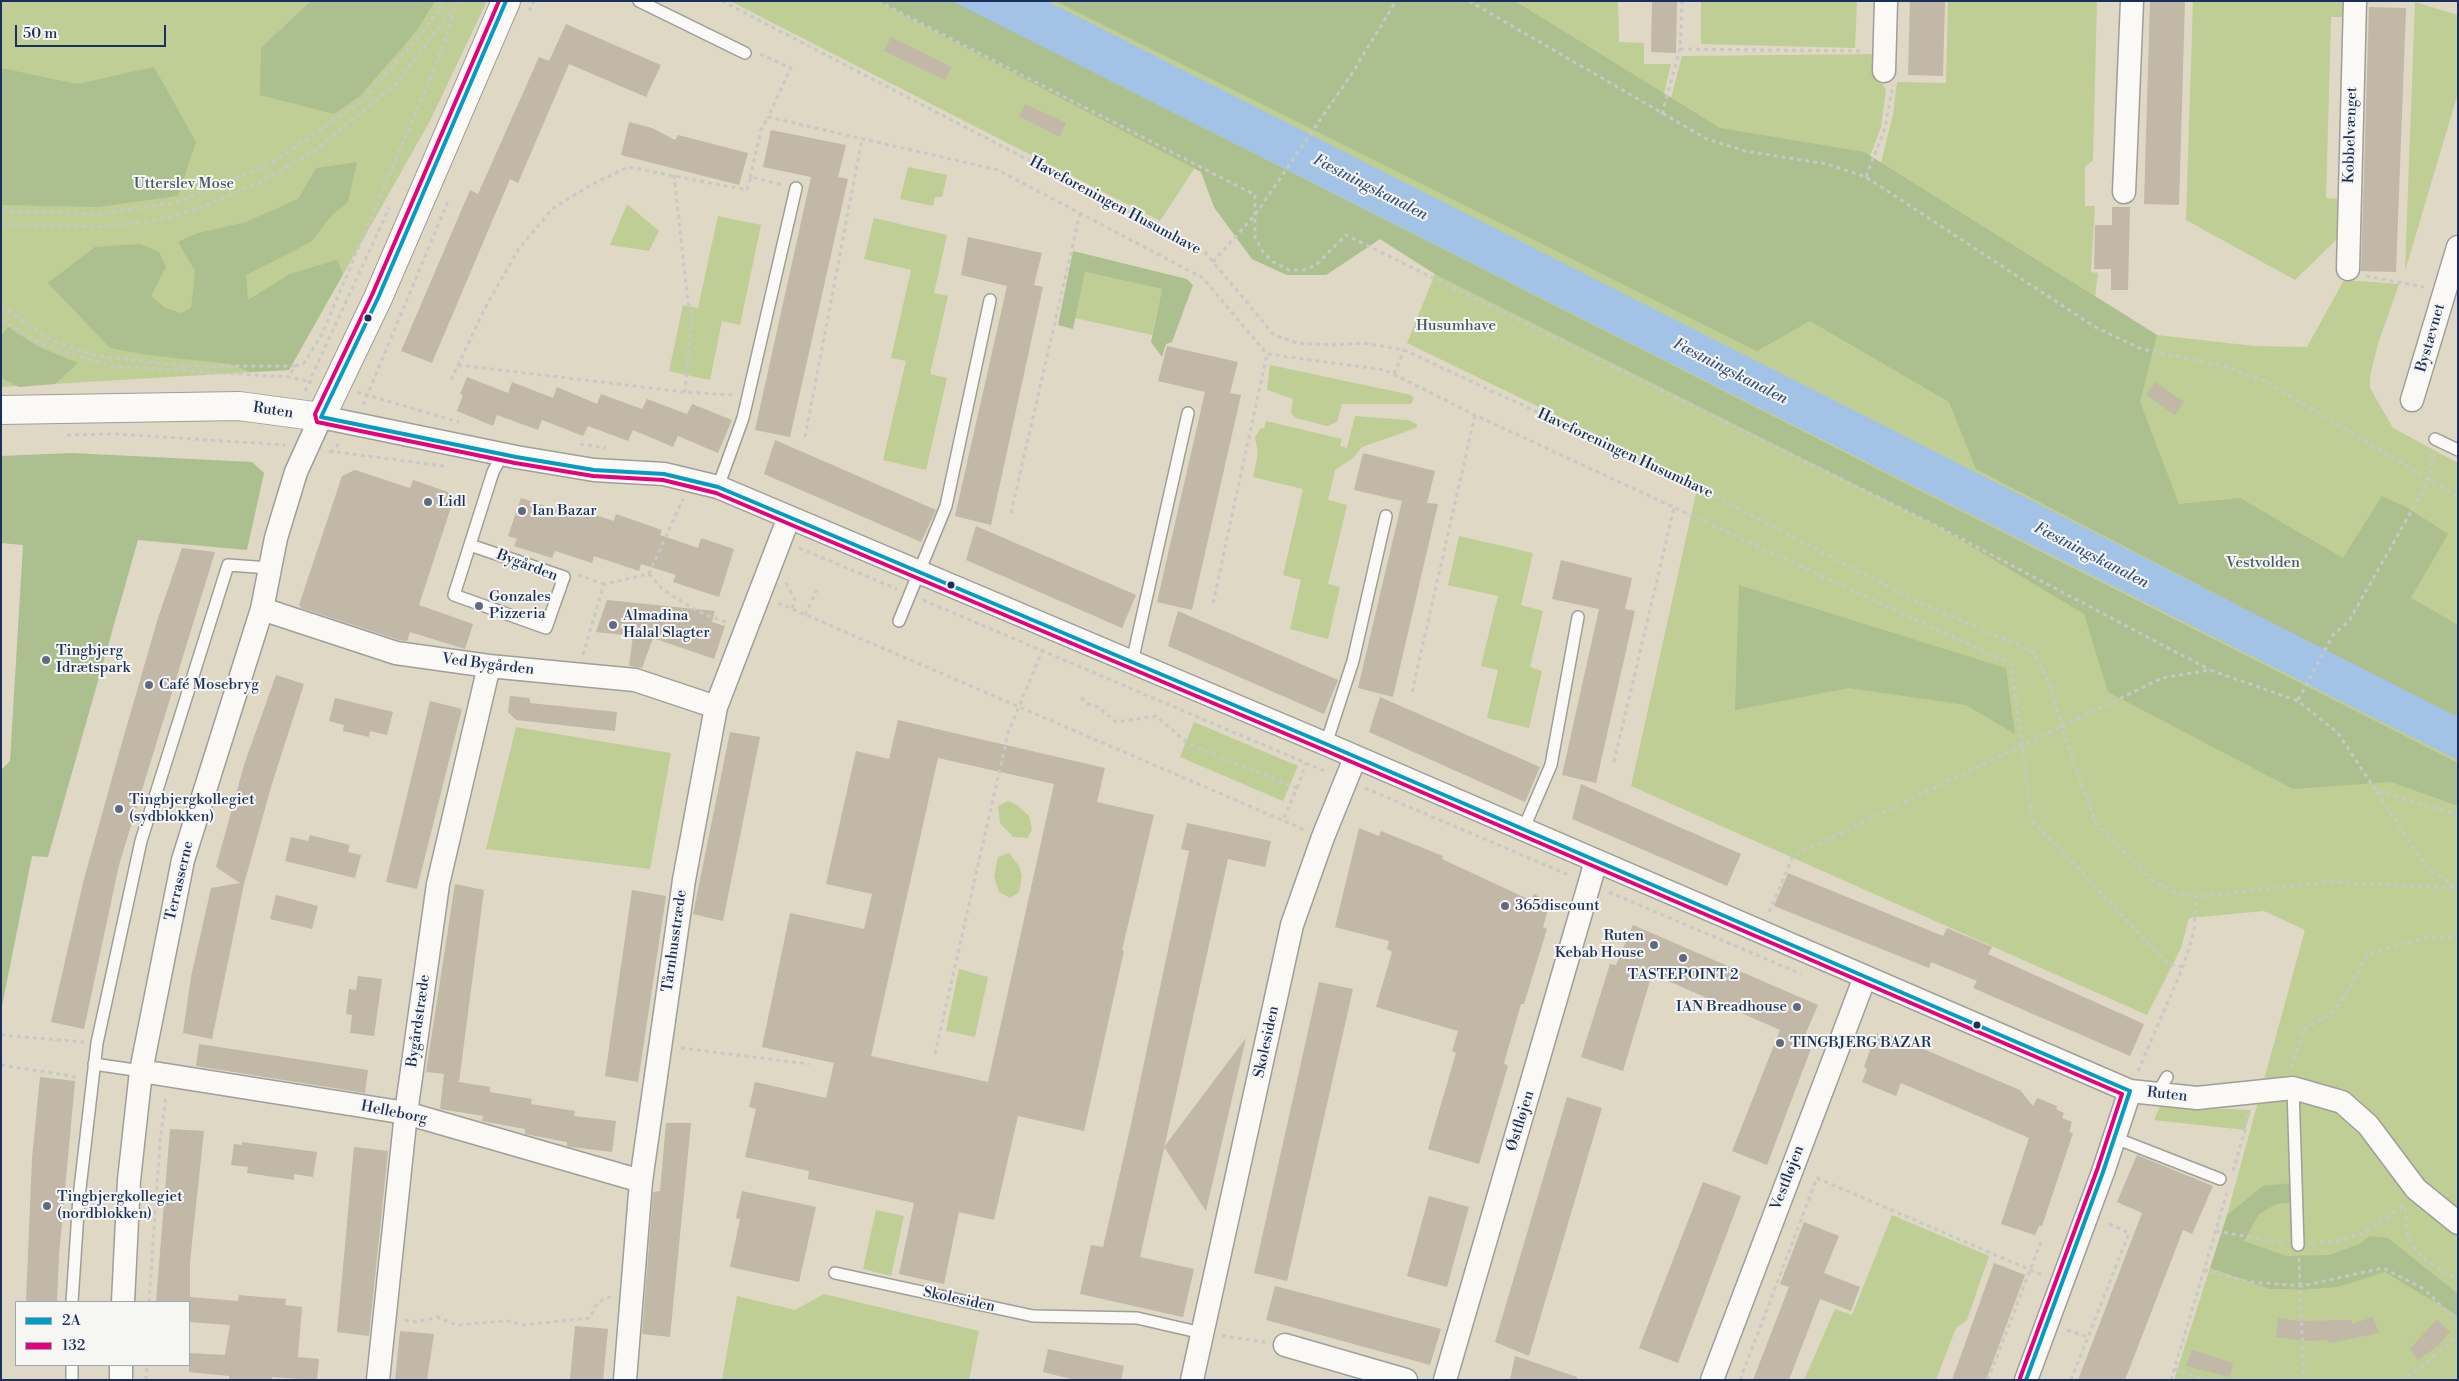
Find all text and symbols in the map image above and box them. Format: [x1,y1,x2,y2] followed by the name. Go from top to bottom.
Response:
[18,15,169,47] scale bar
[23,24,57,43] text: 50 m
[2340,86,2362,184] street label: Kobbelvænget
[1309,151,1431,225] water label: Fæstningskanalen
[1026,153,1204,259] street label: Haveforeningen Husumhave
[134,175,234,193] park label: Utterslev Mose
[2413,302,2449,374] street label: Bystævnet
[363,313,373,323] unlabelled marker
[1416,317,1496,335] park label: Husumhave
[1669,335,1791,409] water label: Fæstningskanalen
[252,399,294,423] street label: Ruten
[1534,405,1716,503] street label: Haveforeningen Husumhave
[438,493,466,511] place label: Lidl
[422,496,434,508] marker: Lidl
[532,502,597,520] place label: Ian Bazar
[516,505,528,517] marker: Ian Bazar
[2030,519,2152,593] water label: Fæstningskanalen
[494,546,560,586] street label: Bygården
[2226,554,2300,572] park label: Vestvolden
[946,580,956,590] unlabelled marker
[489,588,551,623] place label: Gonzales Pizzeria
[473,600,485,612] marker: Gonzales Pizzeria
[623,607,710,642] place label: Almadina Halal Slagter
[607,619,619,631] marker: Almadina Halal Slagter
[56,642,130,677] place label: Tingbjerg Idrætspark
[441,650,535,680] street label: Ved Bygården
[40,654,52,666] marker: Tingbjerg Idrætspark
[159,676,259,694] place label: Café Mosebryg
[143,679,155,691] marker: Café Mosebryg
[129,791,254,826] place label: Tingbjergkollegiet (sydblokken)
[113,803,125,815] marker: Tingbjergkollegiet (sydblokken)
[162,839,198,923] street label: Terrasserne
[659,889,691,993] street label: Tårnhusstræde
[1515,897,1599,915] place label: 365discount
[1499,900,1511,912] marker: 365discount
[1555,927,1644,962] place label: Ruten Kebab House
[1648,939,1660,951] marker: Ruten Kebab House
[1677,952,1689,964] marker: TASTEPOINT 2
[1628,966,1738,984] place label: TASTEPOINT 2
[404,974,434,1068] street label: Bygårdstræde
[1676,998,1787,1016] place label: IAN Breadhouse
[1791,1001,1803,1013] marker: IAN Breadhouse
[1251,1004,1283,1080] street label: Skolesiden
[1972,1020,1982,1030] unlabelled marker
[1790,1034,1931,1052] place label: TINGBJERG BAZAR
[1774,1037,1786,1049] marker: TINGBJERG BAZAR
[2146,1084,2188,1106] street label: Ruten
[1503,1089,1539,1153] street label: Østfløjen
[359,1098,429,1128] street label: Helleborg
[1767,1143,1809,1213] street label: Vestfløjen
[57,1188,182,1223] place label: Tingbjergkollegiet (nordblokken)
[41,1200,53,1212] marker: Tingbjergkollegiet (nordblokken)
[921,1284,997,1316] street label: Skolesiden
[15,1301,190,1366] legend
[62,1311,81,1330] text: 2A
[62,1336,85,1355] text: 132

